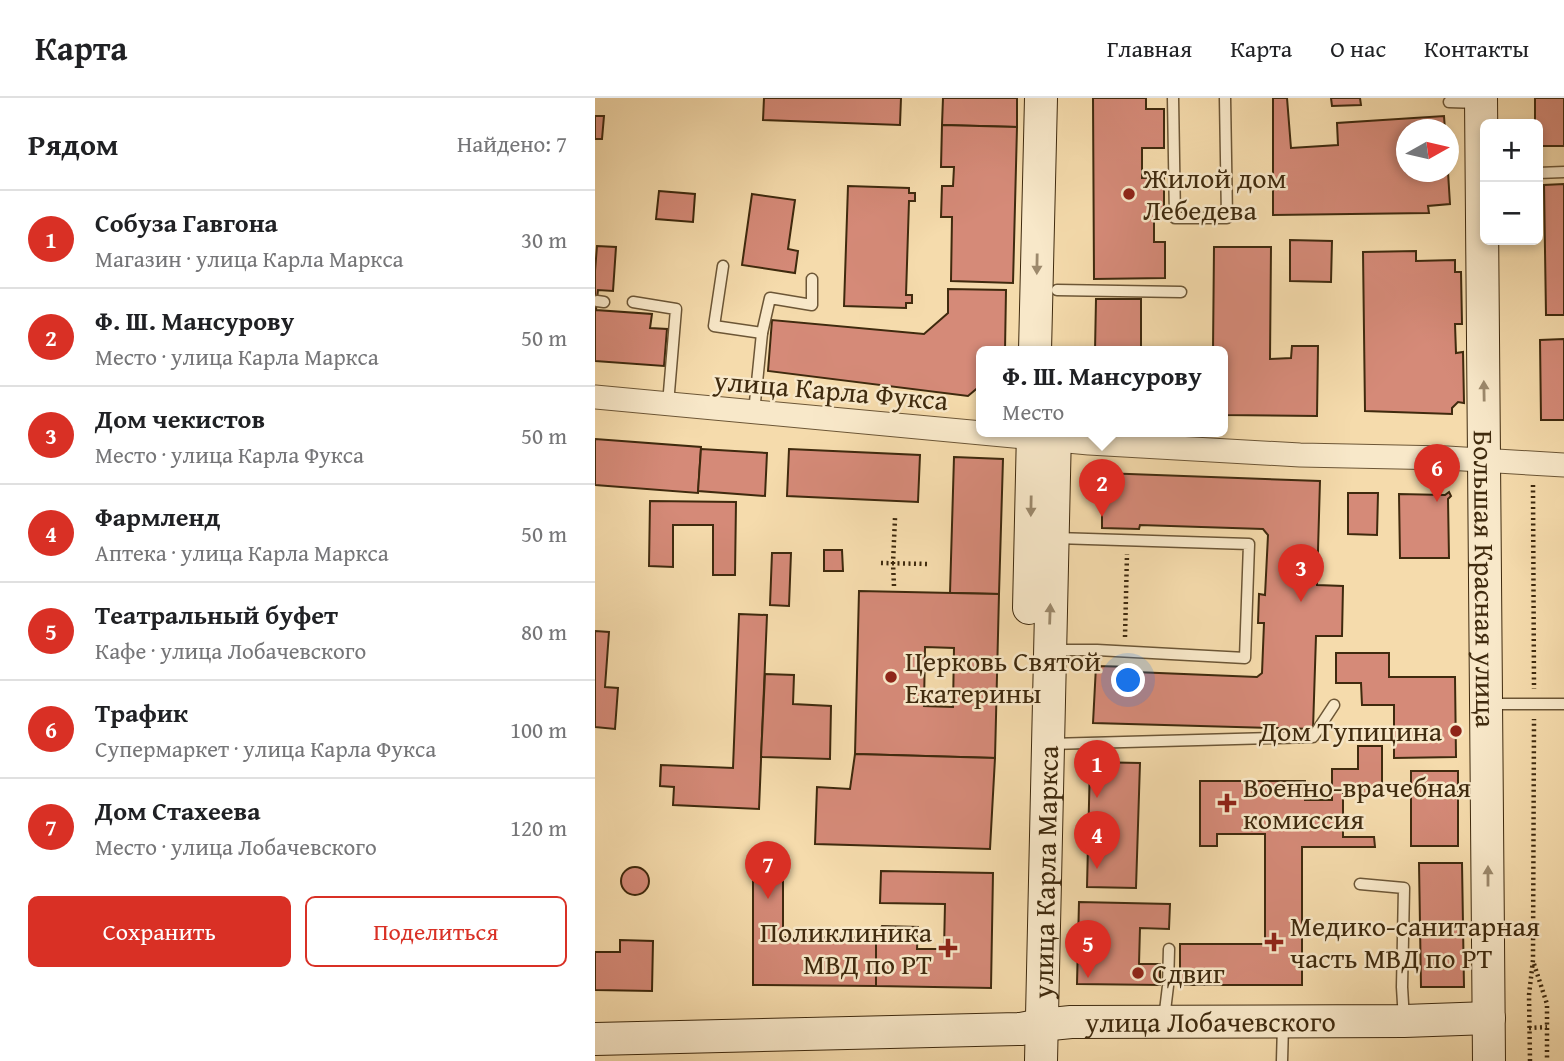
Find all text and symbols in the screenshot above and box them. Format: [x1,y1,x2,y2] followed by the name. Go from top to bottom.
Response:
[35,24,127,72] text: Карта
[1107,31,1192,66] text: Главная
[1230,31,1292,66] text: Карта
[1330,31,1386,66] text: О нас
[1424,31,1529,66] text: Контакты
[1396,119,1459,182] north arrow
[1480,119,1543,245] map controls
[1480,119,1543,182] button: +
[28,122,119,166] text: Рядом
[457,127,567,160] text: Найдено: 7
[1142,157,1287,230] place label: Жилой дом Лебедева
[1480,182,1543,245] button: −
[1121,186,1137,202] marker: Жилой дом Лебедева
[95,203,278,242] text: Собуза Гавгона
[45,223,57,256] text: 1
[521,223,567,256] text: 30 m
[95,242,404,275] text: Магазин · улица Карла Маркса
[1031,253,1043,275] one-way arrow
[95,301,294,340] text: Ф. Ш. Мансурову
[45,321,57,354] text: 2
[521,321,567,354] text: 50 m
[95,340,379,373] text: Место · улица Карла Маркса
[976,346,1228,437] popup
[1002,356,1202,395] text: Ф. Ш. Мансурову
[711,359,951,420] street label: улица Карла Фукса
[1478,380,1489,402] one-way arrow
[1002,395,1064,428] text: Место
[95,399,265,438] text: Дом чекистов
[45,419,57,452] text: 3
[521,419,567,452] text: 50 m
[1464,430,1507,728] street label: Большая Красная улица
[95,438,364,471] text: Место · улица Карла Фукса
[1414,444,1460,502] pin: 6
[1079,459,1125,517] pin: 2
[1026,496,1037,518] one-way arrow
[95,497,220,536] text: Фармленд
[45,517,57,550] text: 4
[521,517,567,550] text: 50 m
[95,536,389,569] text: Аптека · улица Карла Маркса
[1278,544,1324,602] pin: 3
[95,595,338,634] text: Театральный буфет
[1045,602,1056,624] one-way arrow
[45,615,57,648] text: 5
[521,615,567,648] text: 80 m
[95,634,366,667] text: Кафе · улица Лобачевского
[905,640,1101,713] place label: Церковь Святой Екатерины
[1111,663,1145,697] your location
[883,669,899,685] marker: Церковь Святой Екатерины
[95,693,188,732] text: Трафик
[1258,710,1443,751] place label: Дом Тупицина
[45,713,57,746] text: 6
[510,713,567,746] text: 100 m
[1448,723,1464,739] marker: Дом Тупицина
[95,732,436,765] text: Супермаркет · улица Карла Фукса
[1074,740,1120,798] pin: 1
[1021,744,1068,1000] street label: улица Карла Маркса
[1243,766,1471,839] place label: Военно-врачебная комиссия
[95,791,260,830] text: Дом Стахеева
[1217,793,1237,813] marker: Военно-врачебная комиссия
[45,811,57,844] text: 7
[510,811,567,844] text: 120 m
[1074,811,1120,869] pin: 4
[95,830,377,863] text: Место · улица Лобачевского
[745,841,791,899] pin: 7
[1482,865,1493,887] one-way arrow
[28,896,291,967] button: Сохранить
[305,896,567,967] button: Поделиться
[1290,905,1540,978] place label: Медико-санитарная часть МВД по РТ
[760,911,933,984] place label: Поликлиника МВД по РТ
[1065,920,1111,978] pin: 5
[1264,932,1284,952] marker: Медико-санитарная часть МВД по РТ
[938,938,958,958] marker: Поликлиника МВД по РТ
[1152,952,1225,993] place label: Сдвиг
[1130,965,1146,981] marker: Сдвиг
[1084,1000,1336,1042] street label: улица Лобачевского

